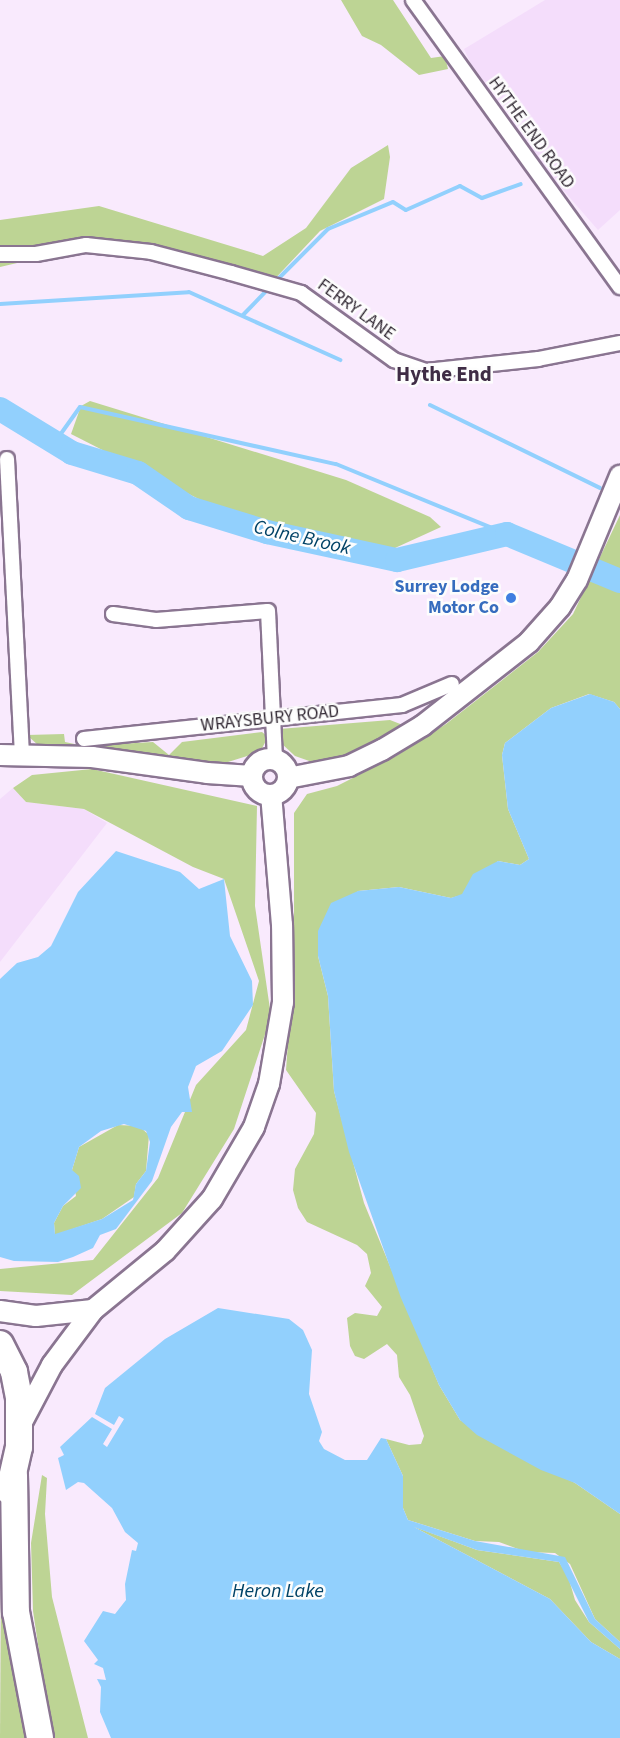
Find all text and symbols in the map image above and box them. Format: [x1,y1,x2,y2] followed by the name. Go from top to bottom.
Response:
[483,73,579,193] street label: HYTHE END ROAD
[313,275,399,345] street label: FERRY LANE
[396,361,492,387] district label: Hythe End
[251,515,353,561] water label: Colne Brook
[394,577,499,620] place label: Surrey Lodge Motor Co
[504,591,518,605] marker: Surrey Lodge Motor Co
[200,701,340,737] street label: WRAYSBURY ROAD
[232,1579,324,1603] water label: Heron Lake

